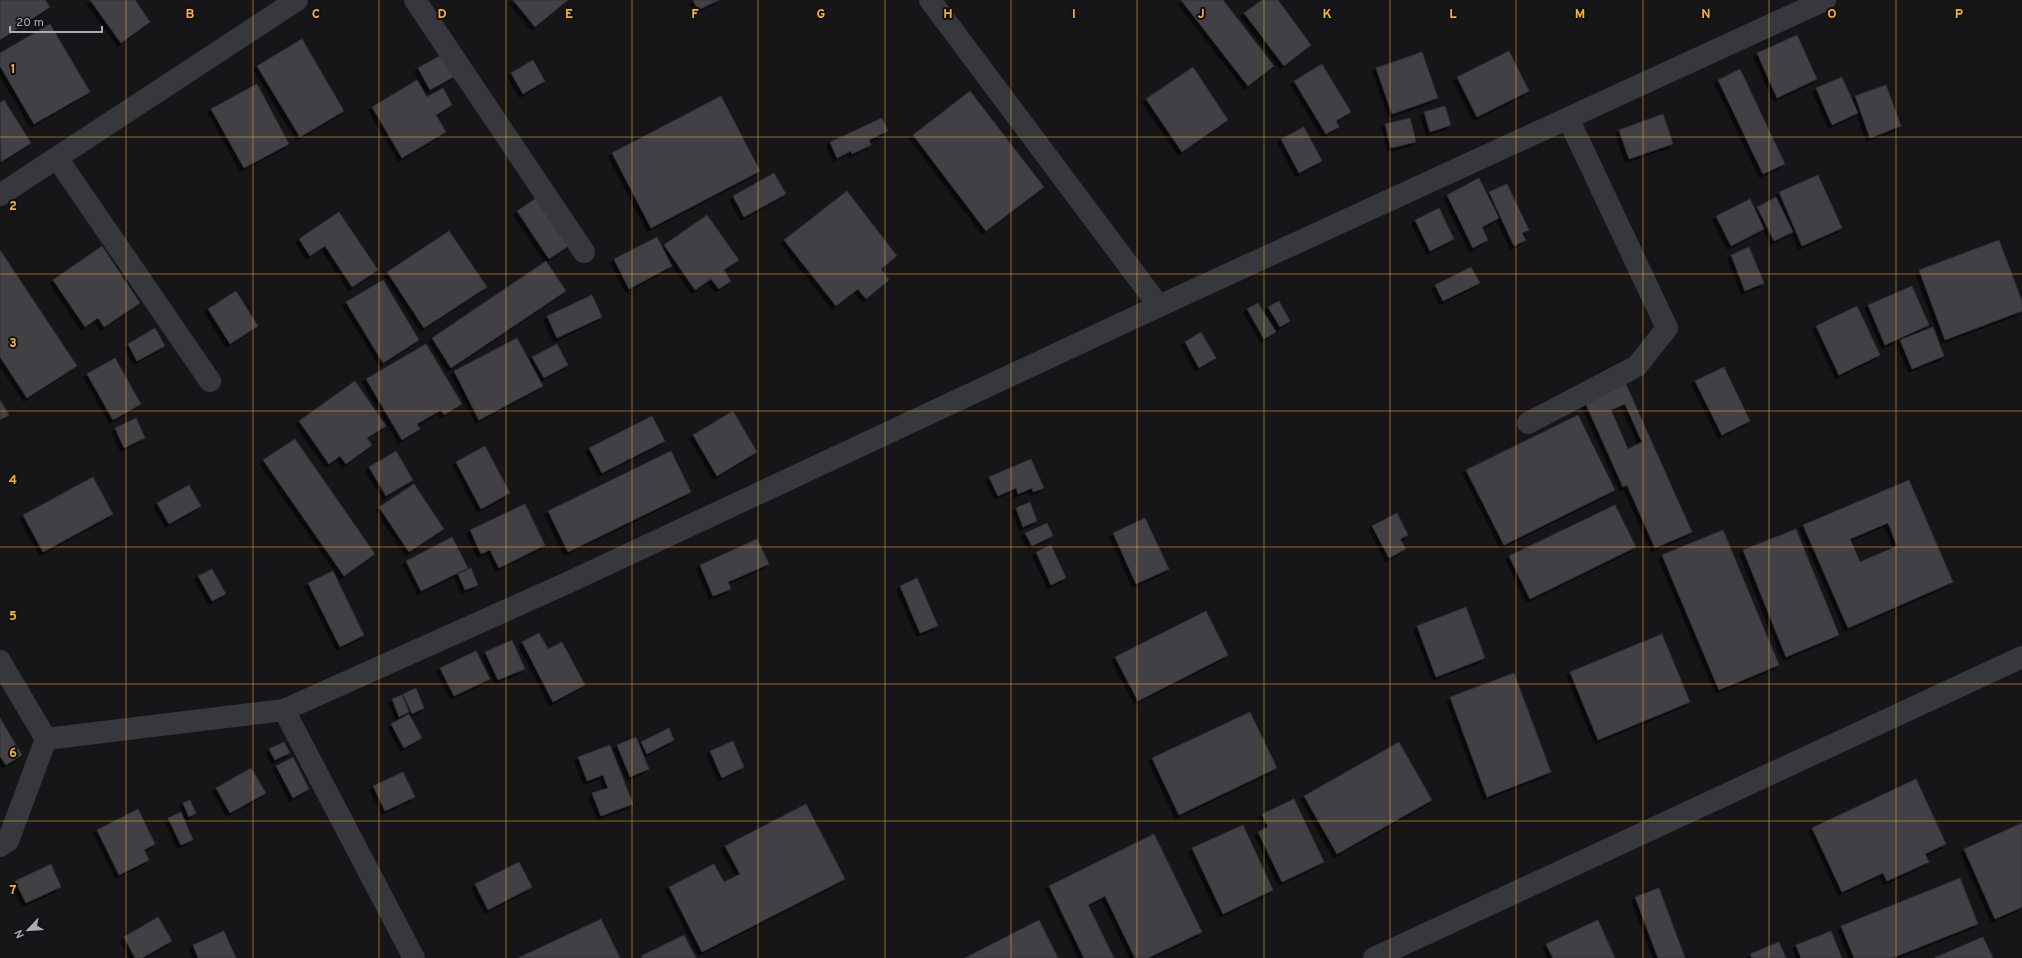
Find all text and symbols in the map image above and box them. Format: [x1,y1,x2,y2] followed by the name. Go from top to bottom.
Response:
[186,7,195,23] text: B
[312,7,320,23] text: C
[437,7,447,23] text: D
[565,7,573,23] text: E
[691,7,699,23] text: F
[817,7,826,23] text: G
[943,7,953,23] text: H
[1072,7,1076,23] text: I
[1197,7,1205,23] text: J
[1322,7,1332,23] text: K
[1449,7,1457,23] text: L
[1575,7,1585,23] text: M
[1701,7,1711,23] text: N
[1827,7,1837,23] text: O
[1955,7,1964,23] text: P
[10,8,102,34] scale bar
[16,15,44,31] text: 20 m
[10,62,16,78] text: 1
[9,199,17,215] text: 2
[9,336,17,352] text: 3
[9,473,17,489] text: 4
[9,609,17,625] text: 5
[9,746,17,762] text: 6
[10,883,17,899] text: 7
[8,910,48,950] north arrow
[12,927,28,940] text: N

